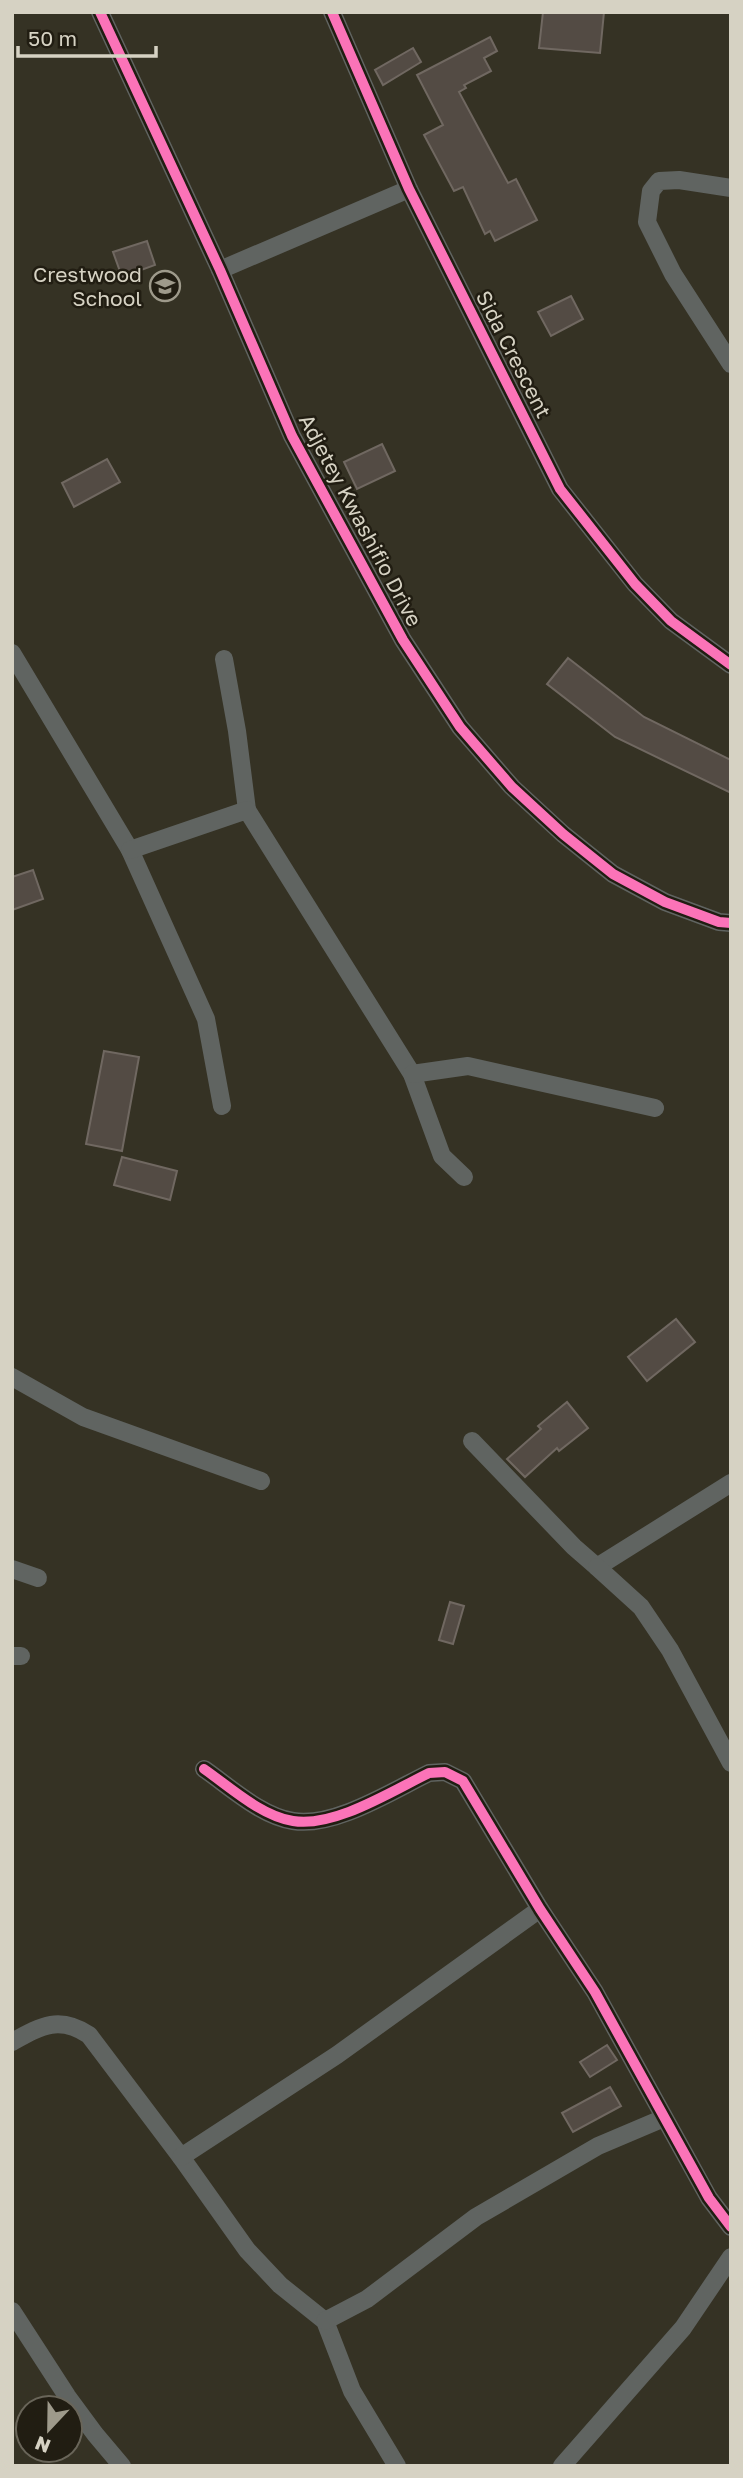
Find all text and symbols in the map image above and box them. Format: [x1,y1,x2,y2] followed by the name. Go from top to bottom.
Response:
[18,14,156,58] scale bar
[28,25,77,51] text: 50 m
[33,261,142,311] place label: Crestwood School
[148,269,182,303] school or university icon: Crestwood School
[471,286,557,422] street label: Sida Crescent
[294,409,428,631] street label: Adjetey Kwashifio Drive
[14,2394,84,2464] north arrow
[31,2432,53,2459] text: N

